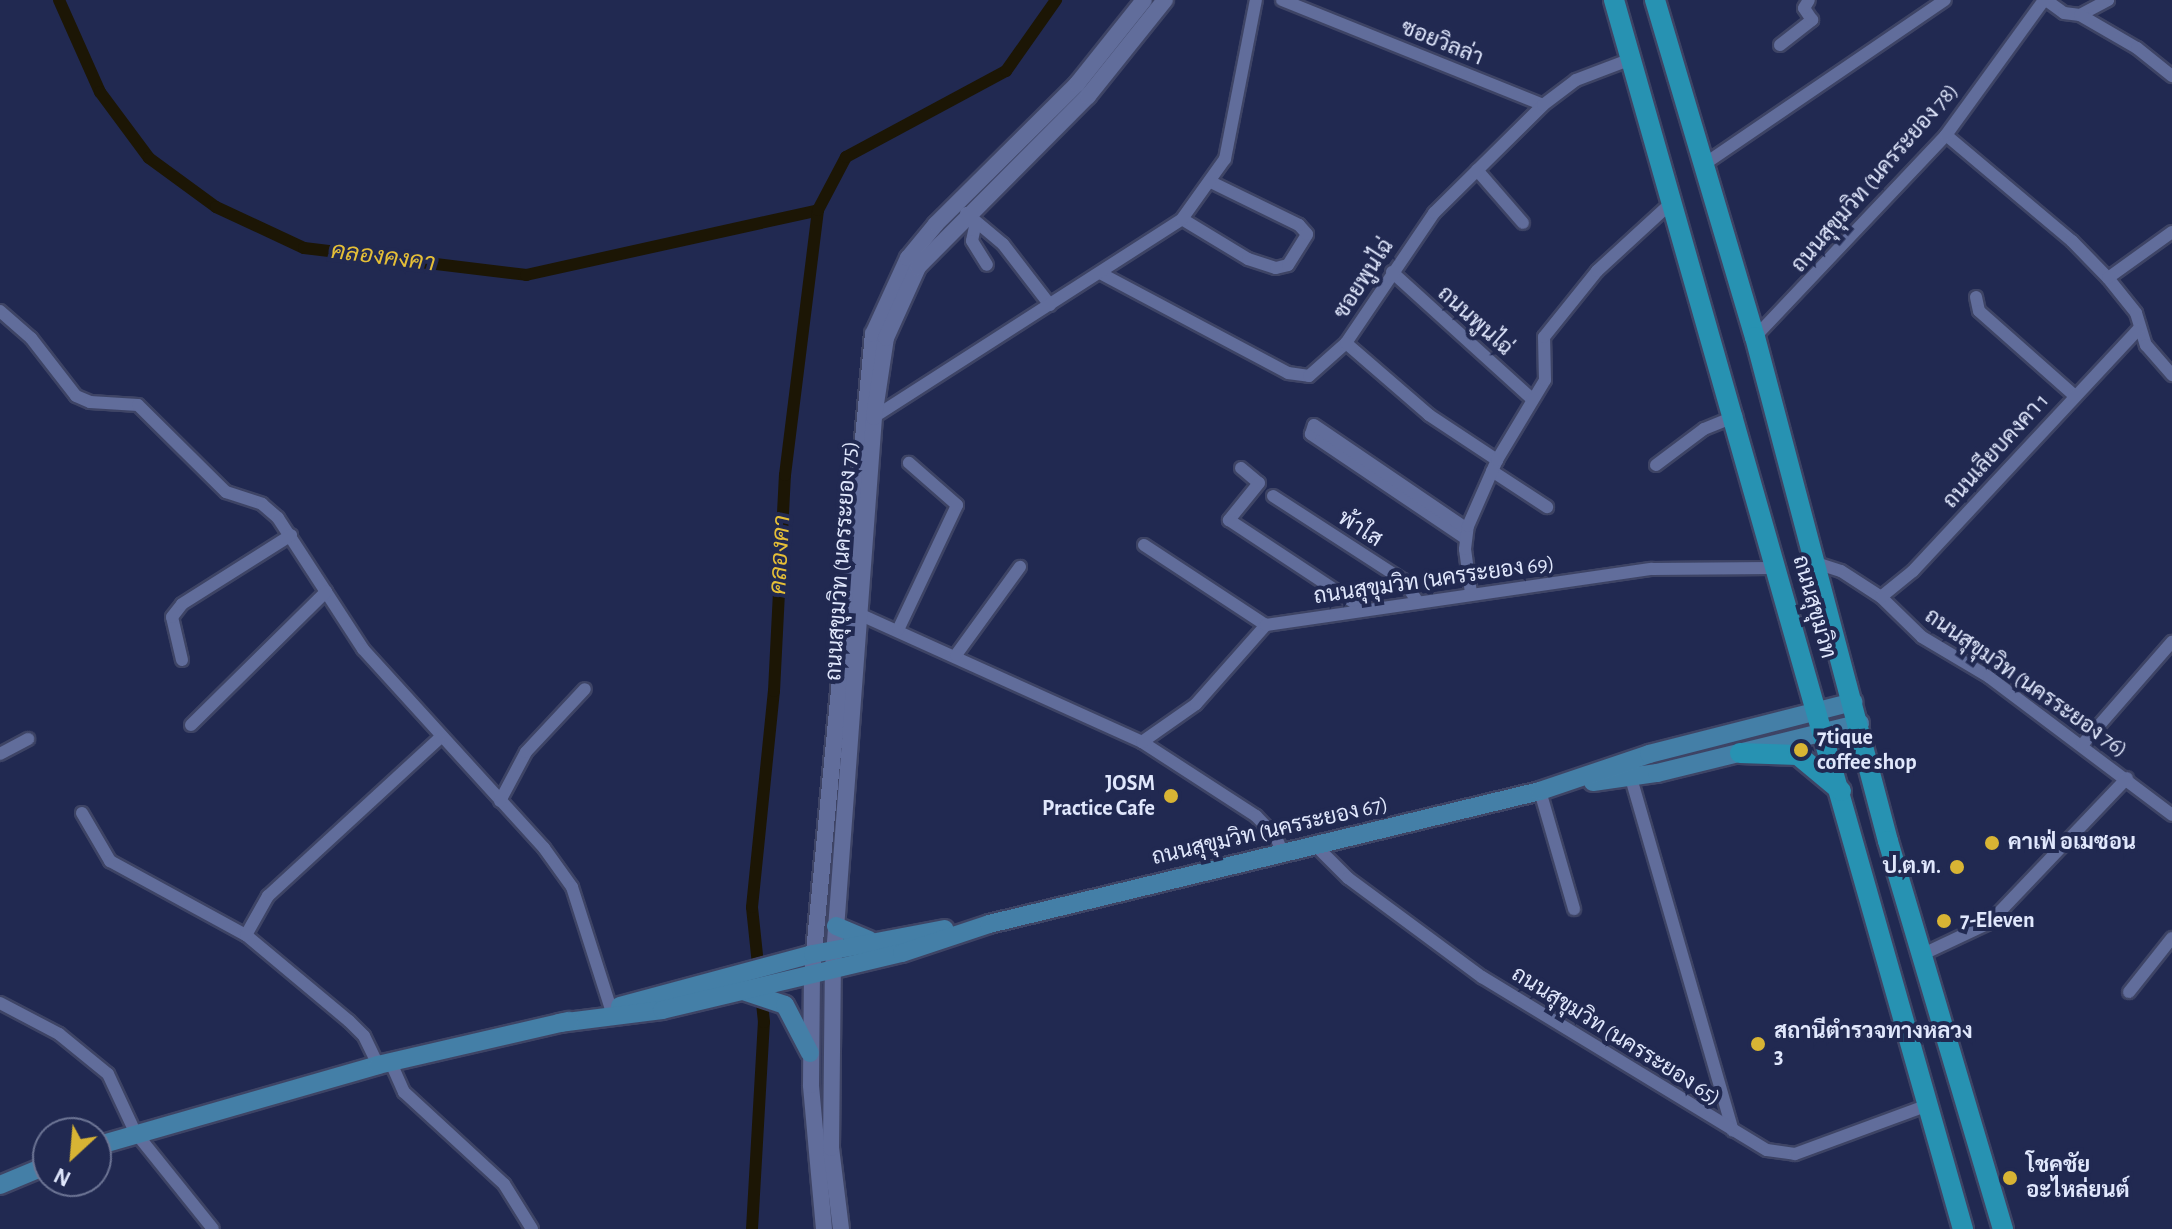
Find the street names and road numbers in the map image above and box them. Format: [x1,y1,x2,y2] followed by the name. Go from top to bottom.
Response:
[1397,15,1487,71] street label: ซอยวิลล่า
[1786,78,1964,278] street label: ถนนสุขุมวิท (นครระยอง 78)
[1328,234,1400,324] street label: ซอยพูนไฉ่
[1432,280,1518,362] street label: ถนนพูนไฉ่
[1937,388,2055,514] street label: ถนนเลียบคงคา 1
[820,440,864,682] street label: ถนนสุขุมวิท (นครระยอง 75)
[1333,505,1387,553] street label: พ้าใส
[1312,550,1556,610] street label: ถนนสุขุมวิท (นครระยอง 69)
[1787,552,1841,662] street label: ถนนสุขุมวิท
[1920,603,2132,763] street label: ถนนสุขุมวิท (นครระยอง 76)
[1149,791,1391,871] street label: ถนนสุขุมวิท (นครระยอง 67)
[1507,961,1725,1111] street label: ถนนสุขุมวิท (นครระยอง 65)

